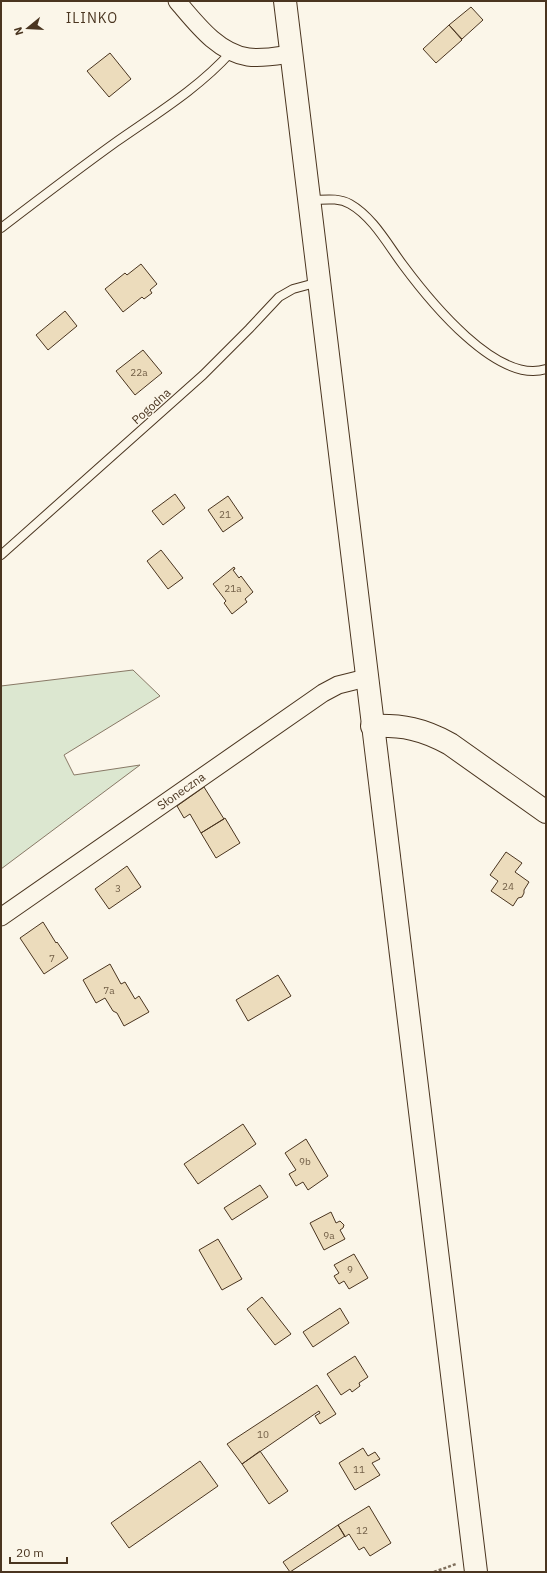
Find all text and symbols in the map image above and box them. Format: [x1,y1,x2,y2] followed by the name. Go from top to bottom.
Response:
[8,8,48,48] north arrow
[66,9,118,27] district label: ILINKO
[11,25,26,37] text: N
[130,366,148,379] house number: 22a
[129,384,174,427] street label: Pogodna
[219,508,231,521] house number: 21
[224,582,242,595] house number: 21a
[154,769,208,813] street label: Słoneczna
[502,880,514,893] house number: 24
[115,882,121,895] house number: 3
[49,952,55,965] house number: 7
[103,984,115,997] house number: 7a
[299,1155,311,1168] house number: 9b
[323,1229,335,1242] house number: 9a
[347,1263,353,1276] house number: 9
[257,1428,269,1441] house number: 10
[353,1463,365,1476] house number: 11
[356,1524,368,1537] house number: 12
[10,1539,67,1565] scale bar
[16,1545,44,1560] text: 20 m

